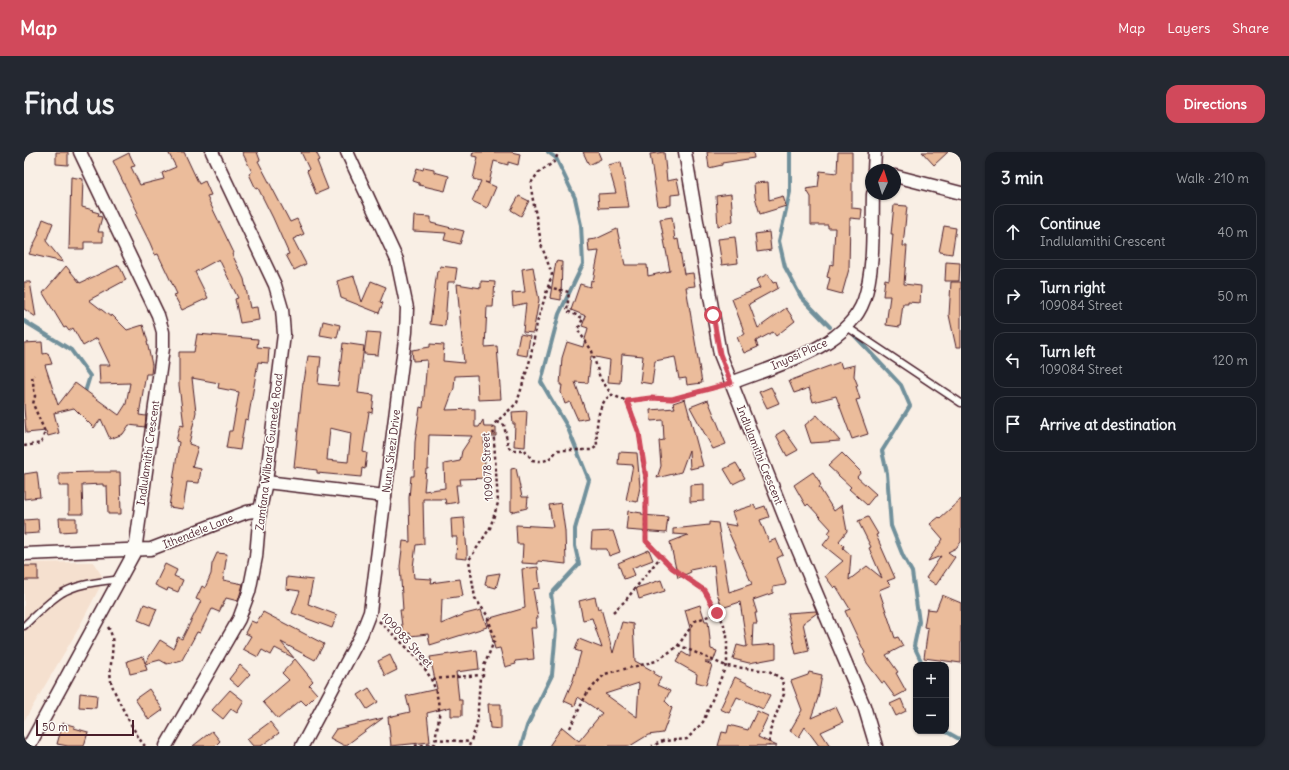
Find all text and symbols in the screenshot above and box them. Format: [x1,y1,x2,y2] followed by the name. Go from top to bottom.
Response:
[20,16,57,40] text: Map
[1118,19,1145,37] text: Map
[1167,19,1210,37] text: Layers
[1232,19,1269,37] text: Share
[1166,85,1265,123] button: Directions
[24,86,115,122] text: Find us
[865,164,901,200] north arrow
[1001,167,1043,189] text: 3 min
[1176,170,1249,187] text: Walk · 210 m
[1040,214,1101,233] text: Continue
[1002,221,1024,243] icon: ahead
[1217,224,1248,241] text: 40 m
[1040,233,1165,250] text: Indlulamithi Crescent
[1040,278,1105,297] text: Turn right
[1002,285,1024,307] icon: right
[1217,288,1248,305] text: 50 m
[1040,297,1123,314] text: 109084 Street
[704,306,722,324] route start
[769,335,829,373] street label: Inyosi Place
[1040,342,1095,361] text: Turn left
[1002,349,1024,371] icon: left
[1213,352,1248,369] text: 120 m
[1040,361,1123,378] text: 109084 Street
[252,372,286,531] street label: Zamfana Wilbard Gumede Road
[134,399,162,506] street label: Indlulamithi Crescent
[734,403,786,507] street label: Indlulamithi Crescent
[379,408,403,494] street label: Nunu Shezi Drive
[1002,413,1024,435] icon: arrive
[1040,415,1176,434] text: Arrive at destination
[478,432,496,502] street label: 109078 Street
[161,510,235,551] street label: Ithendele Lane
[708,604,726,622] route end
[378,610,436,670] street label: 109083 Street
[913,662,949,734] map controls
[913,662,949,698] button: +
[913,698,949,734] button: −
[36,718,134,737] scale bar
[42,720,68,734] text: 50 m

